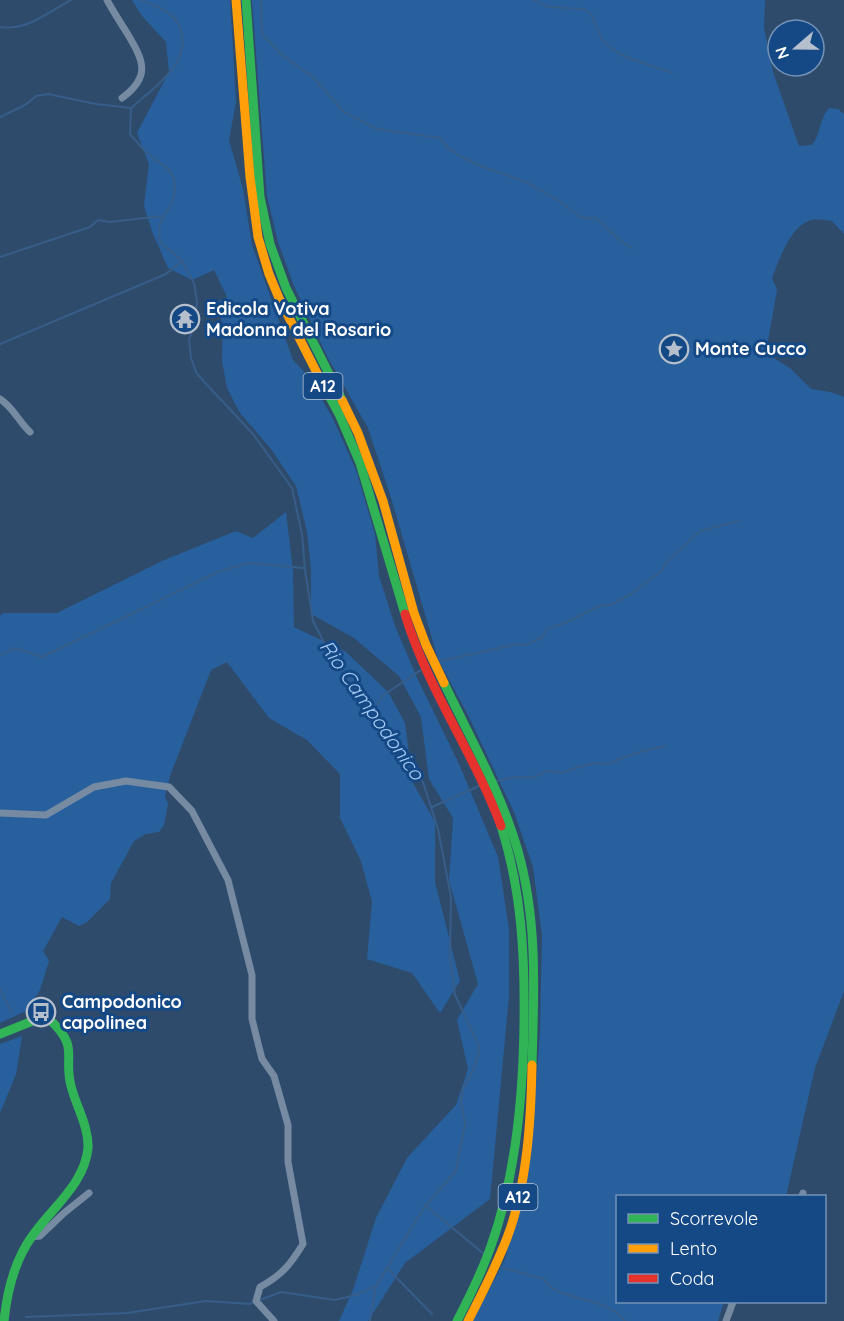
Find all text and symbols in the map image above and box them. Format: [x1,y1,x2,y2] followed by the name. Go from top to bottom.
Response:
[766,18,826,78] north arrow
[770,44,793,62] text: N
[206,297,391,341] place label: Edicola Votiva Madonna del Rosario
[169,303,201,335] temple icon: Edicola Votiva Madonna del Rosario
[658,333,690,365] place icon: Monte Cucco
[695,337,806,360] place label: Monte Cucco
[304,373,342,399] road number: A12
[315,635,431,785] water label: Rio Campodonico
[62,990,182,1034] place label: Campodonico capolinea
[25,996,57,1028] bus stop icon: Campodonico capolinea
[498,1184,538,1210] road number: A12
[616,1195,826,1303] legend
[670,1207,758,1230] text: Scorrevole
[670,1237,717,1260] text: Lento
[670,1267,714,1290] text: Coda

